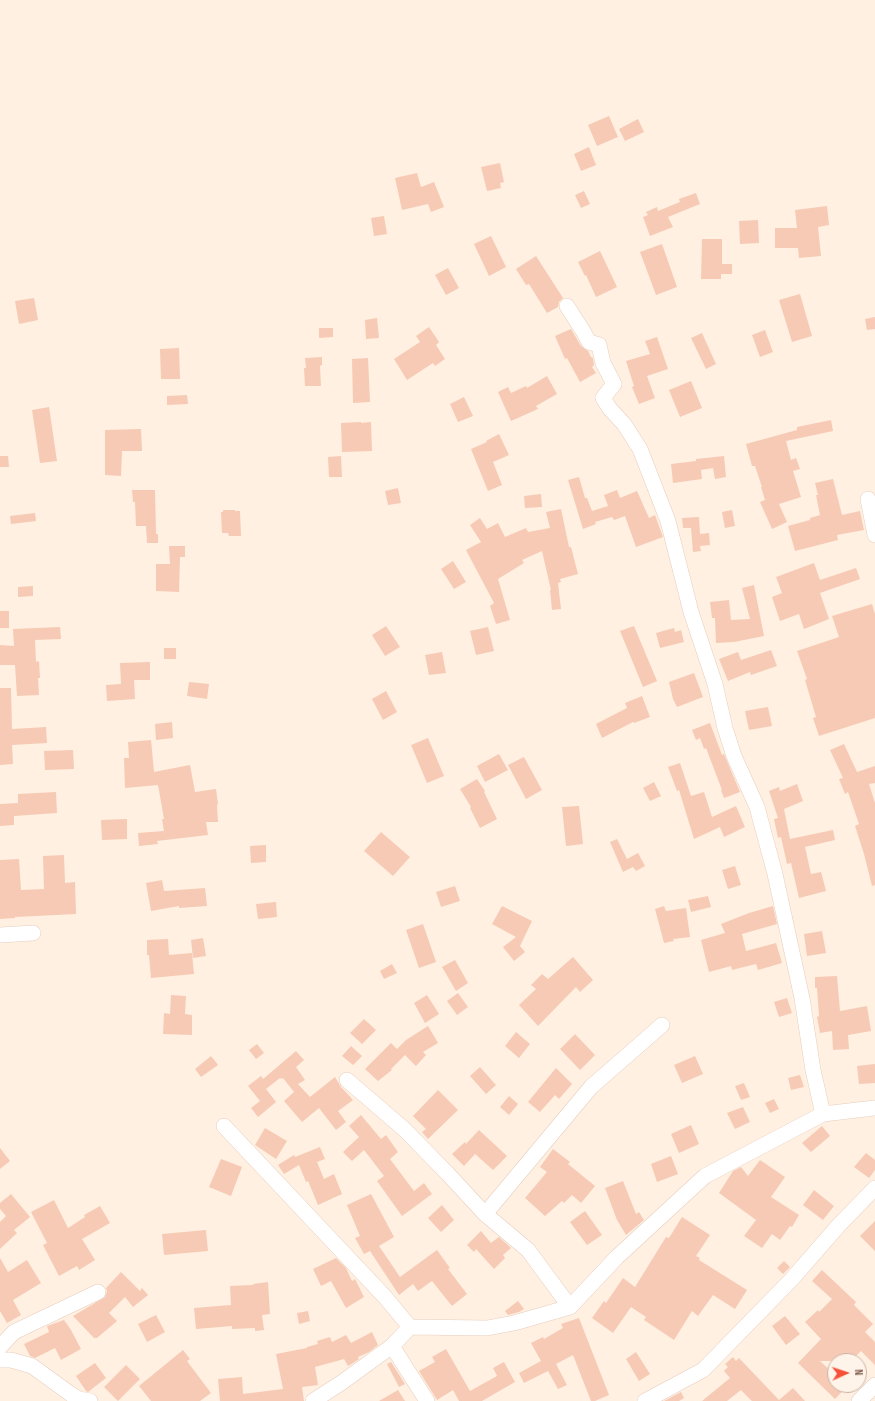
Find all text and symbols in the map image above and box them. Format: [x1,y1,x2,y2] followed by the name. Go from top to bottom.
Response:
[827,1353,867,1393] north arrow
[852,1369,865,1376] text: N

